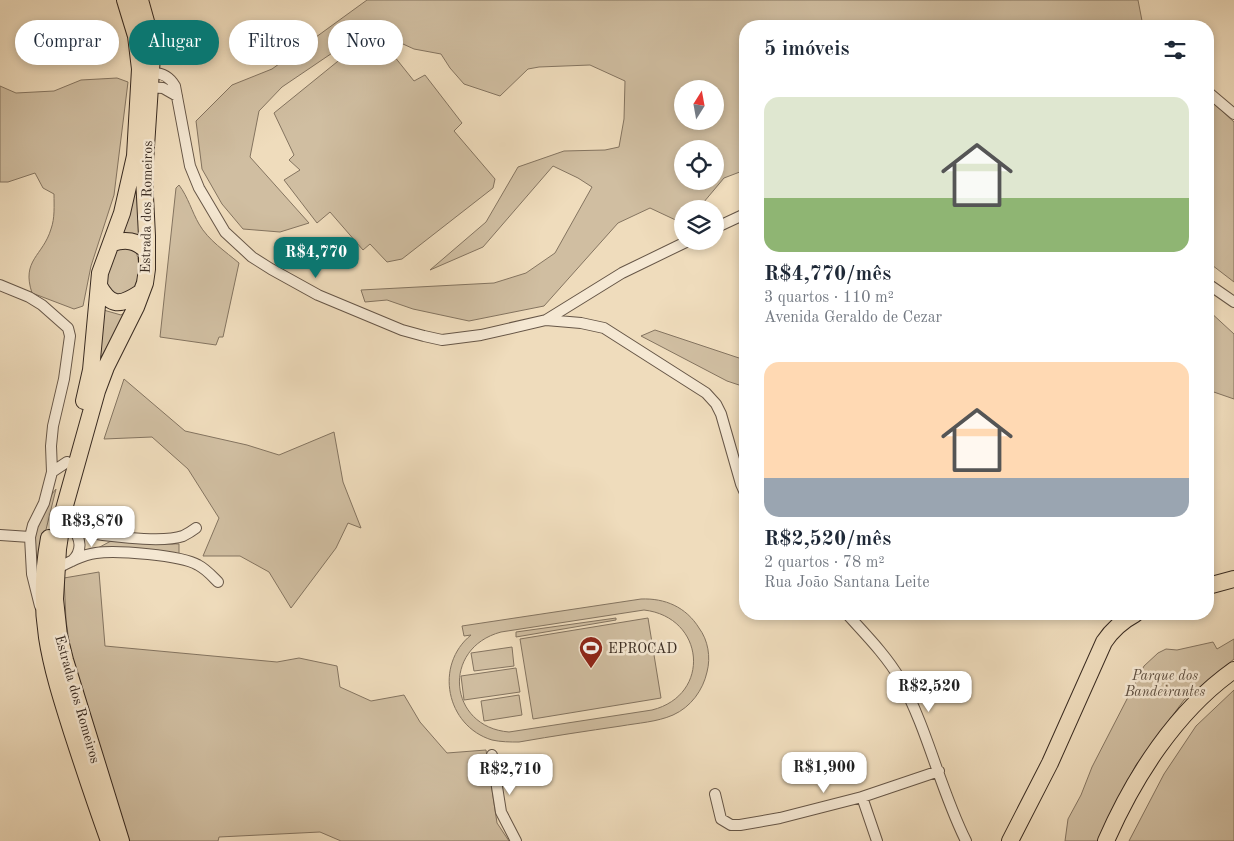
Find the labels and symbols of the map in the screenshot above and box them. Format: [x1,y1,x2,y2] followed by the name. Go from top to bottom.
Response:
[674,80,724,130] north arrow
[139,141,155,274] street label: Estrada dos Romeiros
[270,236,362,279] pin: R$4,770
[46,506,138,548] pin: R$3,870
[52,634,102,765] street label: Estrada dos Romeiros
[578,635,604,669] sports icon: EPROCAD
[608,642,677,656] place label: EPROCAD
[1124,669,1205,699] park label: Parque dos Bandeirantes
[883,670,975,713] pin: R$2,520
[778,752,870,794] pin: R$1,900
[464,754,556,796] pin: R$2,710

